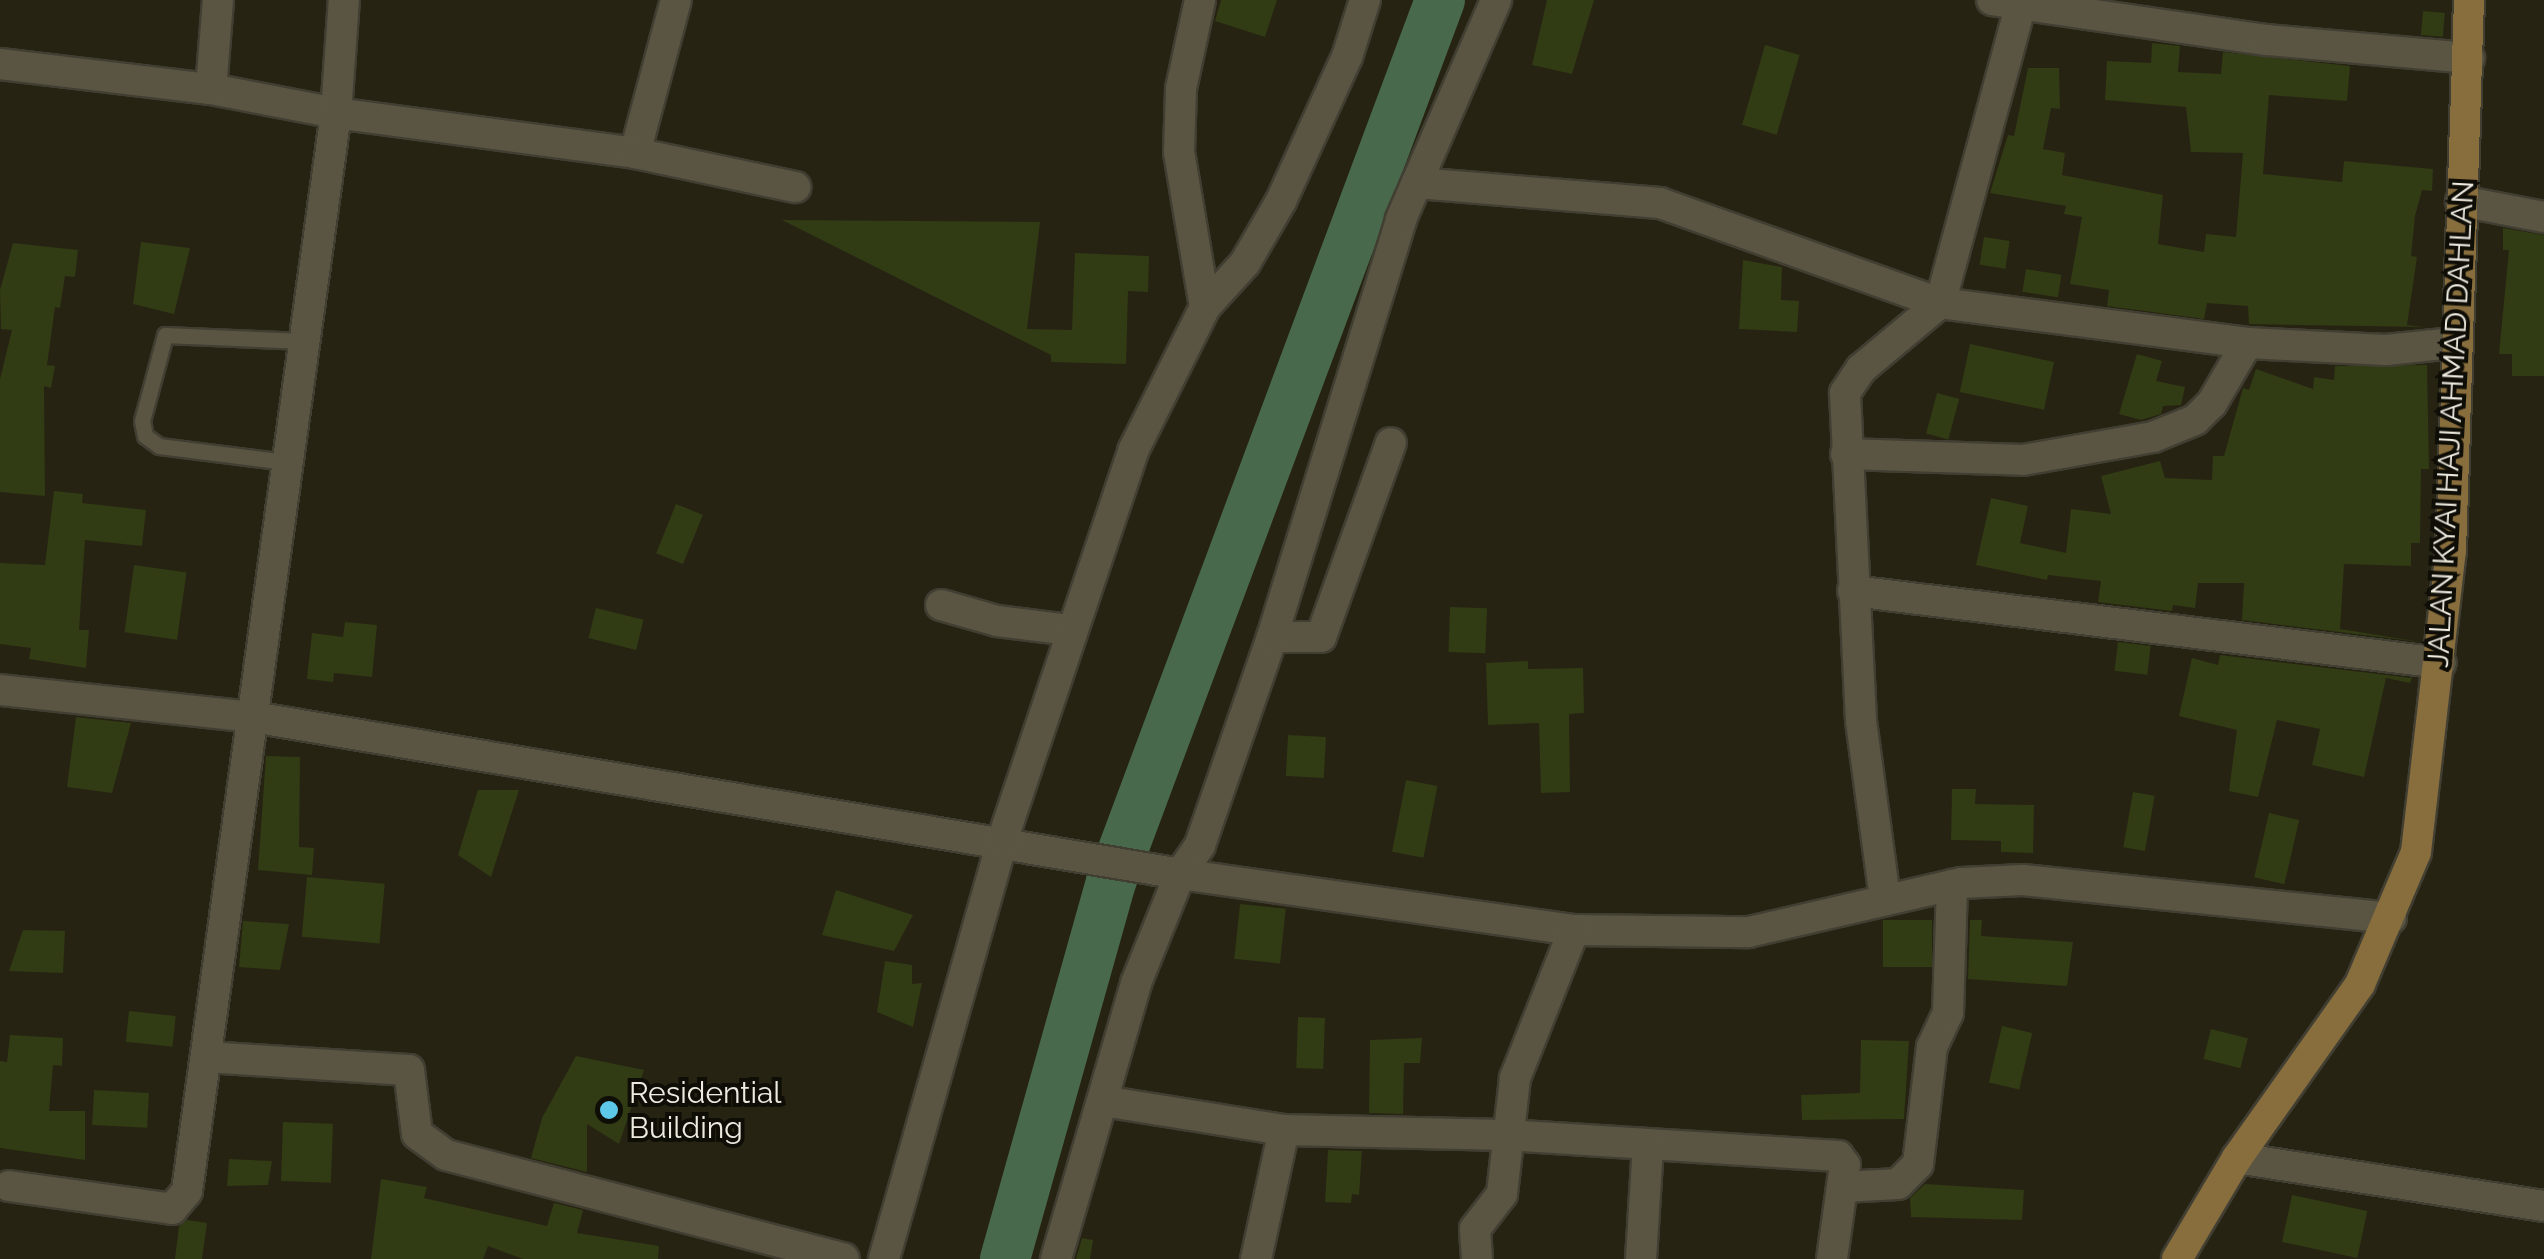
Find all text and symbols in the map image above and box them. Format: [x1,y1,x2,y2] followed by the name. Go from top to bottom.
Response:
[2420,179,2482,669] street label: JALAN KYAI HAJI AHMAD DAHLAN
[629,1075,781,1146] place label: Residential Building
[598,1099,620,1121] marker: Residential Building

